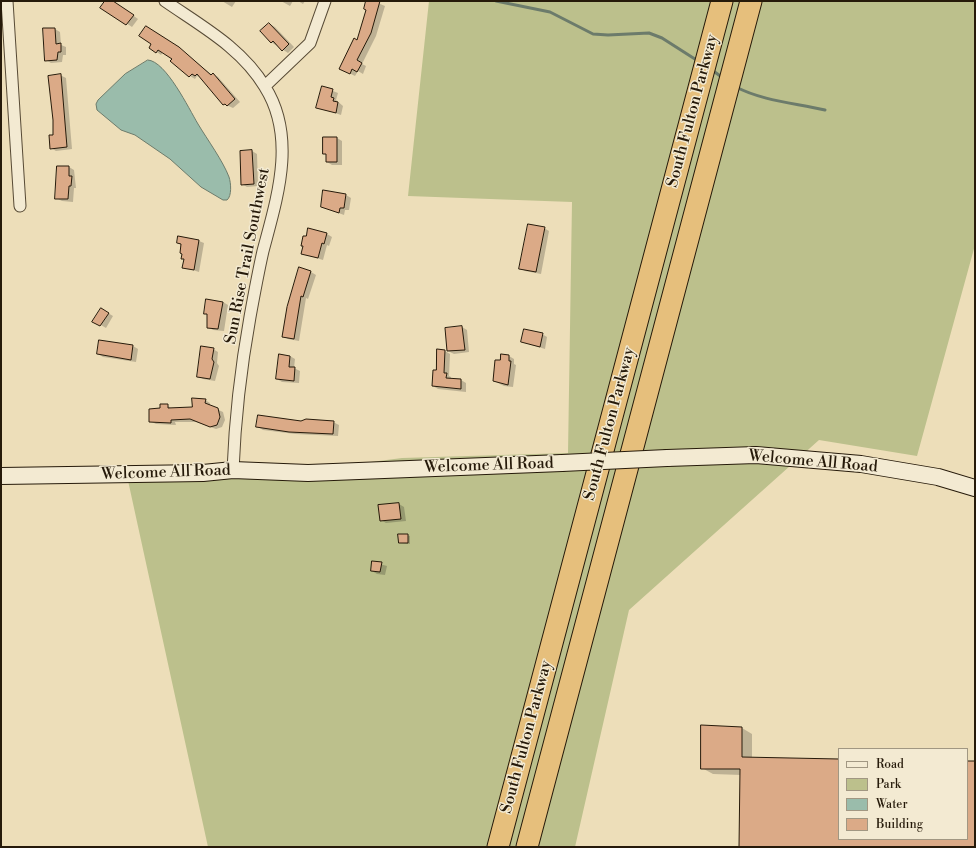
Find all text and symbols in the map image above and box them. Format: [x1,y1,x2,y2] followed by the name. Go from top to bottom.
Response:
[663,32,723,190] street label: South Fulton Parkway
[221,166,275,346] street label: Sun Rise Trail Southwest
[580,345,640,503] street label: South Fulton Parkway
[748,447,878,477] street label: Welcome All Road
[424,454,554,478] street label: Welcome All Road
[101,461,231,485] street label: Welcome All Road
[497,658,557,816] street label: South Fulton Parkway
[838,748,968,840] legend
[876,757,904,772] text: Road
[876,777,901,792] text: Park
[876,797,908,812] text: Water
[876,817,923,832] text: Building

